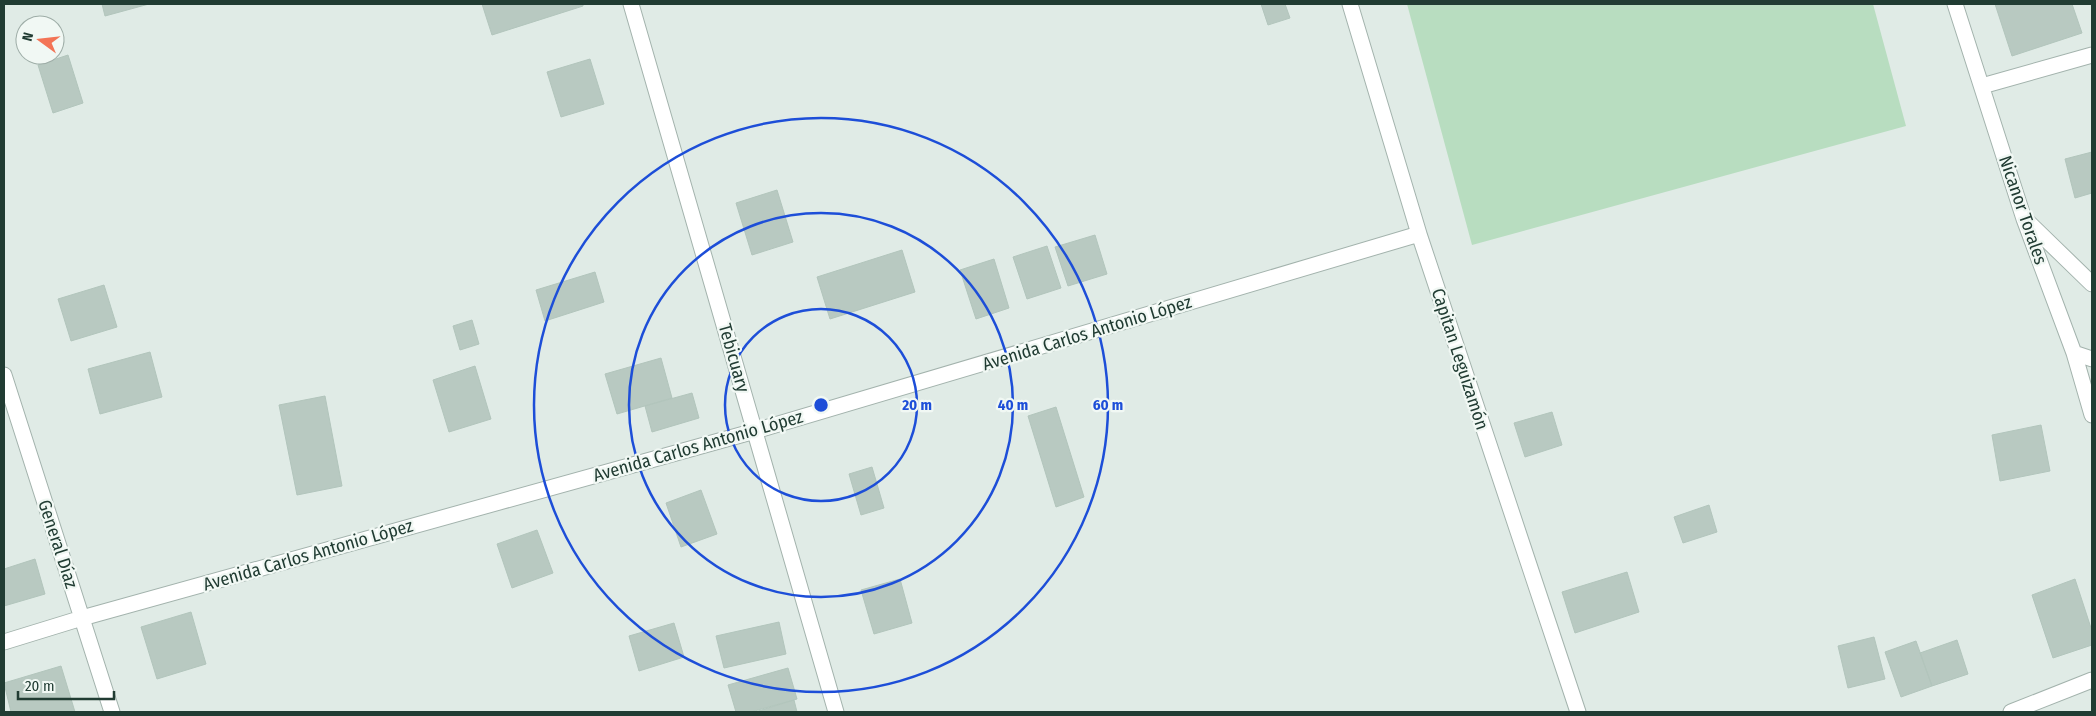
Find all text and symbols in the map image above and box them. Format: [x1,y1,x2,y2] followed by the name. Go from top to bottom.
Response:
[15,15,65,65] north arrow
[19,31,37,43] text: N
[1994,153,2052,268] street label: Nicanor Torales
[1427,286,1493,432] street label: Capitan Leguizamón
[980,291,1194,375] street label: Avenida Carlos Antonio López
[714,321,754,395] street label: Tebicuary
[812,396,830,414] centre of rings
[901,396,932,414] text: 20 m
[998,396,1028,414] text: 40 m
[1093,396,1123,414] text: 60 m
[590,405,806,487] street label: Avenida Carlos Antonio López
[33,497,83,591] street label: General Díaz
[200,514,416,596] street label: Avenida Carlos Antonio López
[18,668,114,700] scale bar
[25,677,55,695] text: 20 m

